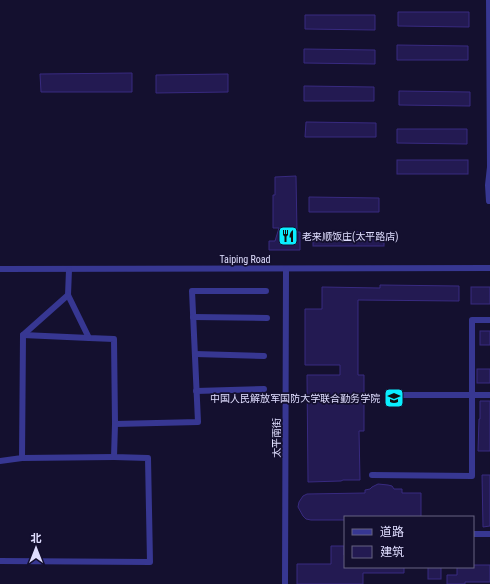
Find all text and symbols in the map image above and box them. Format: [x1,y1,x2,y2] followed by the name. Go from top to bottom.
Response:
[277,225,299,247] restaurant icon: 老来顺饭庄(太平路店)
[302,231,398,243] place label: 老来顺饭庄(太平路店)
[219,254,271,265] street label: Taiping Road
[383,387,405,409] school or university icon: 中国人民解放军国防大学联合勤务学院
[210,393,380,404] place label: 中国人民解放军国防大学联合勤务学院
[271,418,282,458] street label: 太平南街
[344,516,474,568] legend
[380,525,404,539] text: 道路
[16,528,56,568] north arrow
[31,532,42,545] text: 北
[380,545,404,559] text: 建筑

